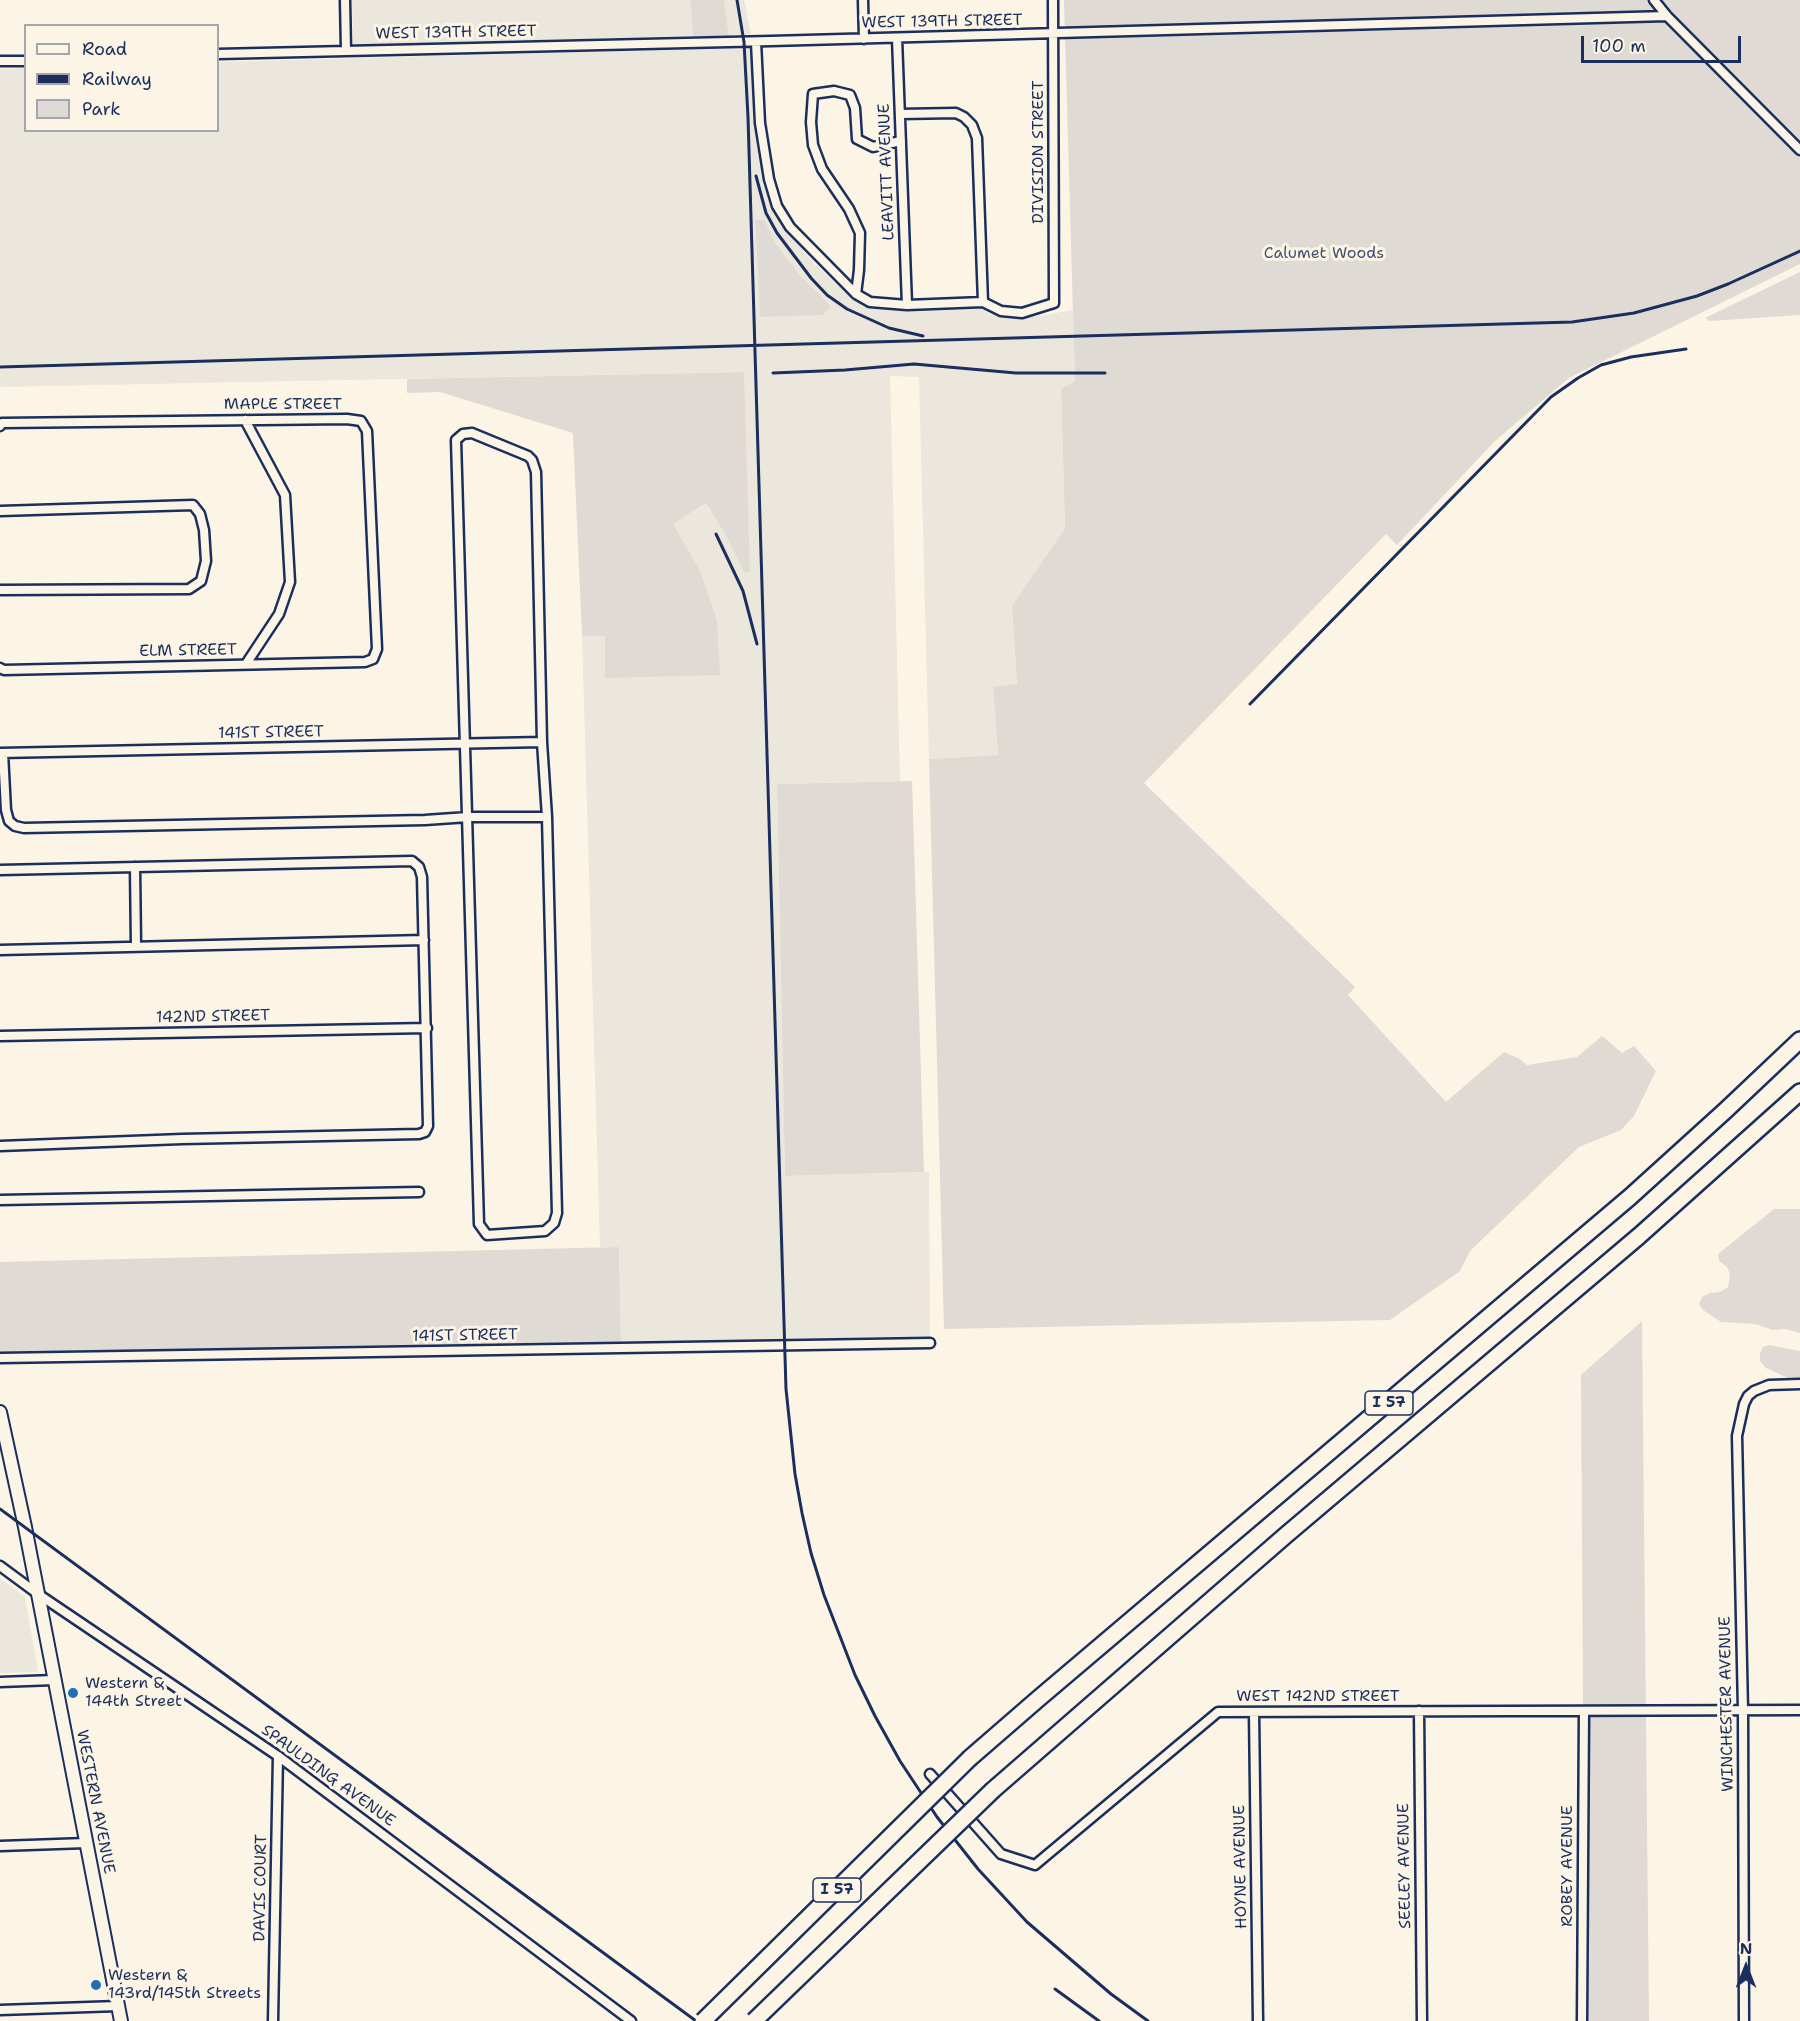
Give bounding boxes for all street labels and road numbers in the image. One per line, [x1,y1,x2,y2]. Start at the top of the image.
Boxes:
street label: WEST 139TH STREET [861,11,1023,33]
street label: WEST 139TH STREET [375,22,537,44]
street label: DIVISION STREET [1029,80,1049,224]
street label: LEAVITT AVENUE [875,103,899,241]
street label: MAPLE STREET [224,395,342,415]
street label: ELM STREET [139,641,237,661]
street label: 141ST STREET [218,722,324,744]
street label: 142ND STREET [156,1006,270,1028]
street label: 141ST STREET [412,1325,518,1347]
road number: I 57 [1365,1391,1413,1415]
street label: WINCHESTER AVENUE [1716,1616,1738,1792]
street label: WEST 142ND STREET [1236,1687,1400,1707]
street label: SPAULDING AVENUE [257,1721,399,1831]
street label: WESTERN AVENUE [72,1728,118,1876]
street label: SEELEY AVENUE [1394,1803,1416,1929]
street label: HOYNE AVENUE [1230,1805,1252,1929]
street label: ROBEY AVENUE [1558,1805,1578,1927]
street label: DAVIS COURT [250,1834,272,1942]
road number: I 57 [813,1878,861,1902]

